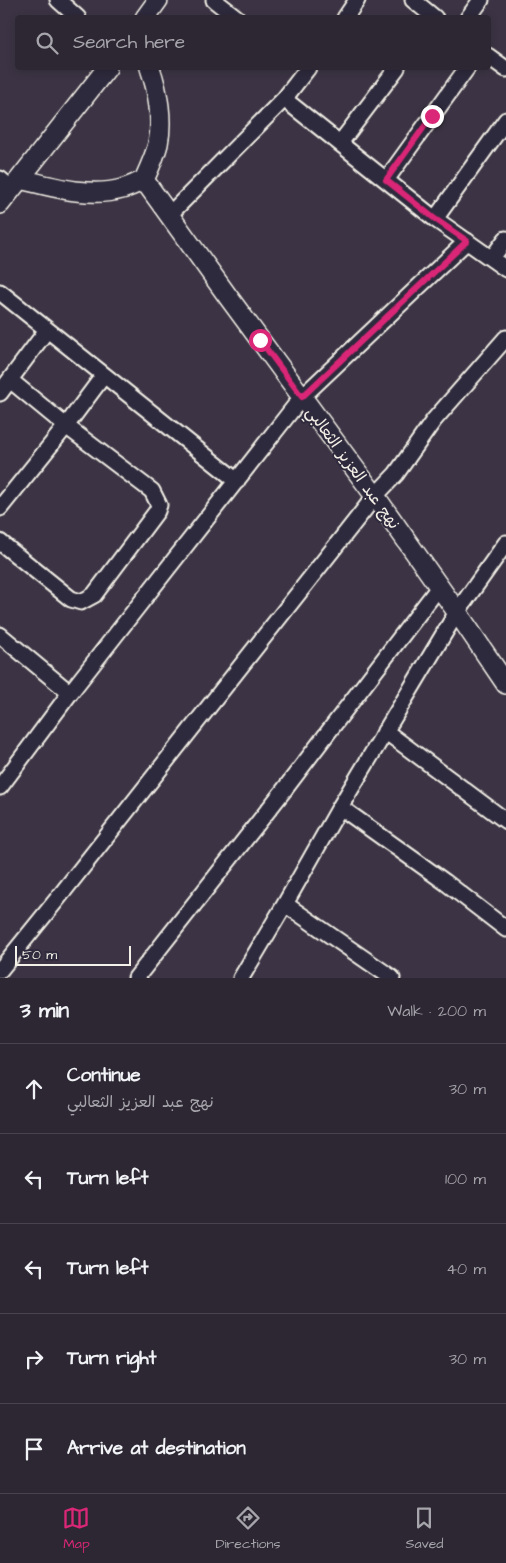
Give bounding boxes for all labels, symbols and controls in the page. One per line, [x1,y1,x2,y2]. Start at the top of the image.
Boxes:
search box [15,15,491,70]
icon: search [33,29,61,57]
text: Search here [73,29,185,56]
route end [421,105,444,128]
route start [249,329,272,352]
street label: نهج عبد العزيز الثعالبي [299,402,405,536]
scale bar [15,943,131,966]
text: 50 m [22,945,57,965]
text: 3 min [20,996,69,1025]
text: Walk · 200 m [387,1000,486,1022]
text: Continue [67,1062,141,1089]
icon: ahead [20,1075,48,1103]
text: 30 m [449,1078,486,1100]
text: نهج عبد العزيز الثعالبي [67,1091,214,1113]
icon: left [20,1165,48,1193]
text: Turn left [67,1165,148,1192]
text: 100 m [445,1168,486,1190]
icon: left [20,1255,48,1283]
text: Turn left [67,1255,148,1282]
text: 40 m [446,1258,486,1280]
icon: right [20,1345,48,1373]
text: Turn right [67,1345,156,1372]
text: 30 m [449,1348,486,1370]
icon: arrive [20,1435,48,1463]
text: Arrive at destination [67,1435,246,1462]
tab: Map [62,1504,90,1554]
tab: Directions [215,1504,280,1554]
tab: Saved [405,1504,444,1554]

